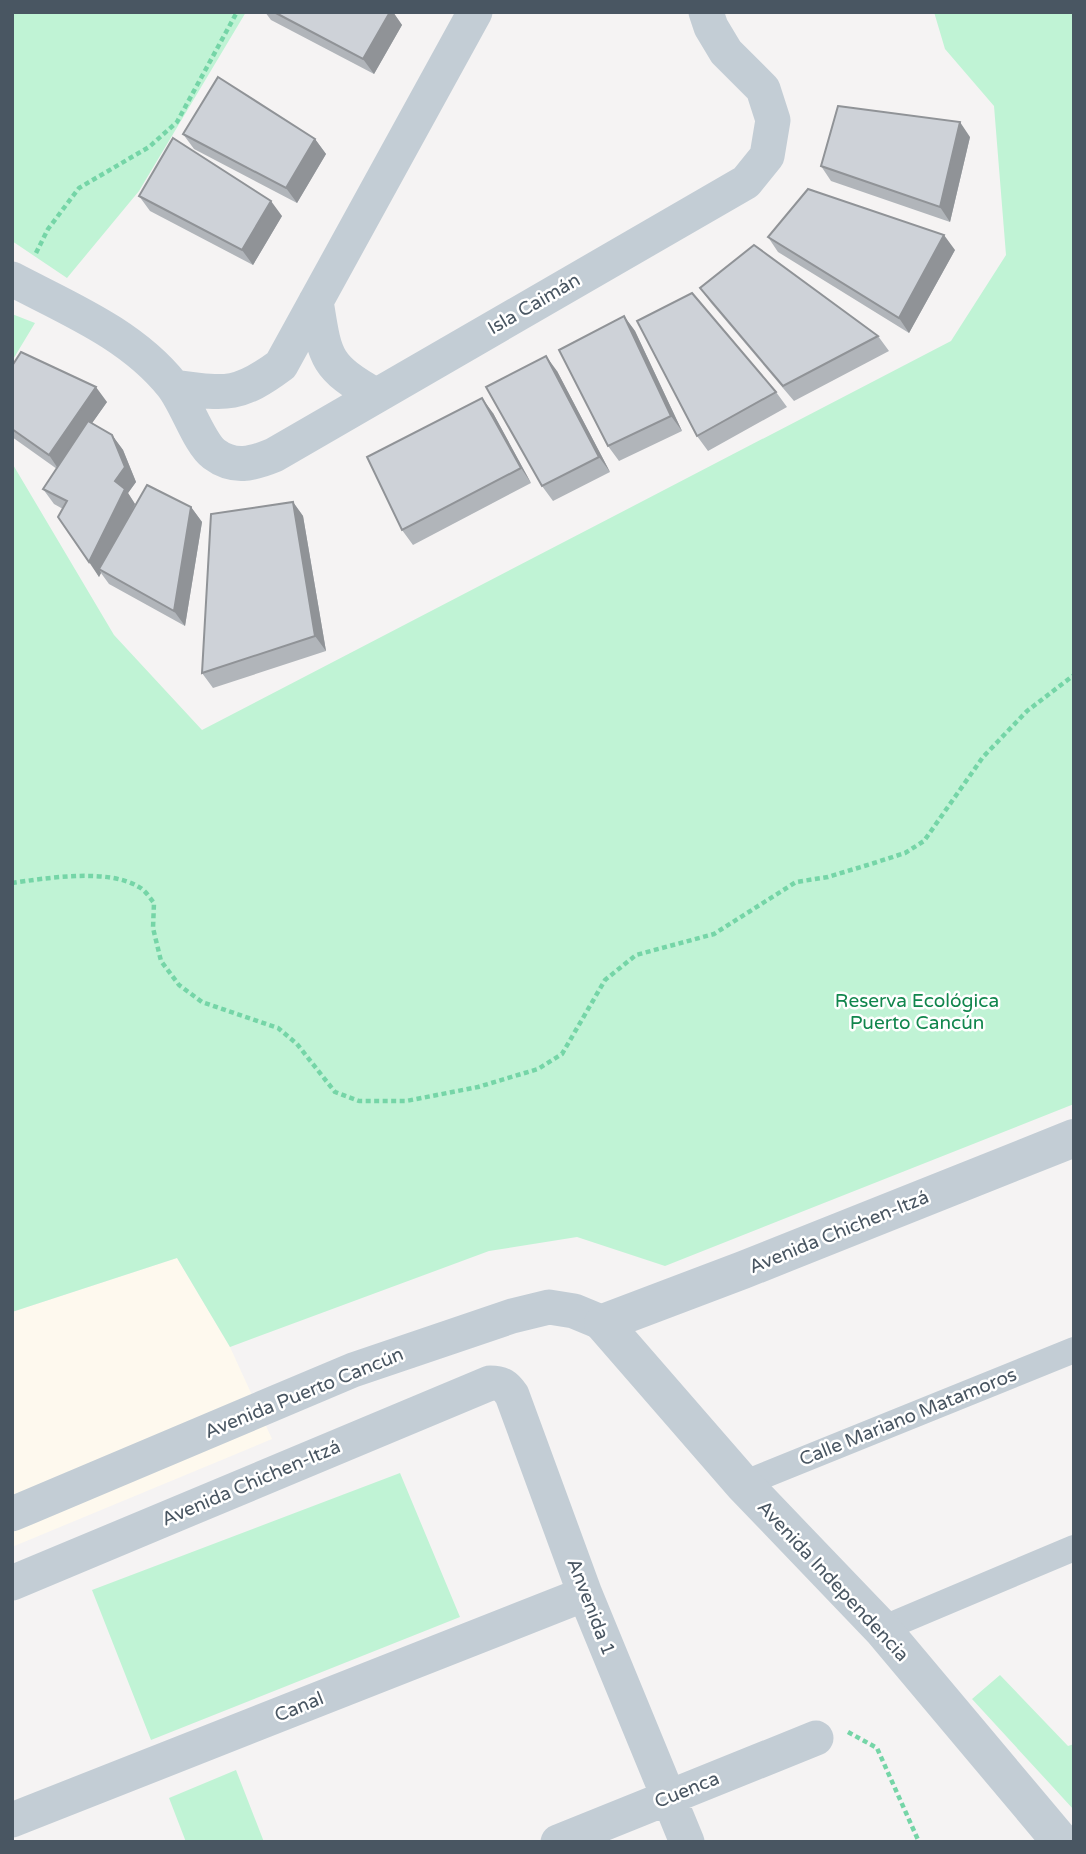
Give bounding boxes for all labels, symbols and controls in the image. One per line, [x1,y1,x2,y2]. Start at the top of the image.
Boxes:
street label: Isla Caimán [484,269,584,339]
park label: Reserva Ecológica Puerto Cancún [835,990,999,1034]
street label: Avenida Chichen-Itzá [746,1186,932,1278]
street label: Avenida Puerto Cancún [201,1343,407,1443]
street label: Calle Mariano Matamoros [796,1363,1020,1471]
street label: Avenida Chichen-Itzá [158,1435,344,1531]
street label: Avenida Independencia [753,1496,913,1666]
street label: Anvenida 1 [562,1555,620,1659]
street label: Canal [271,1687,327,1727]
street label: Cuenca [651,1767,723,1813]

